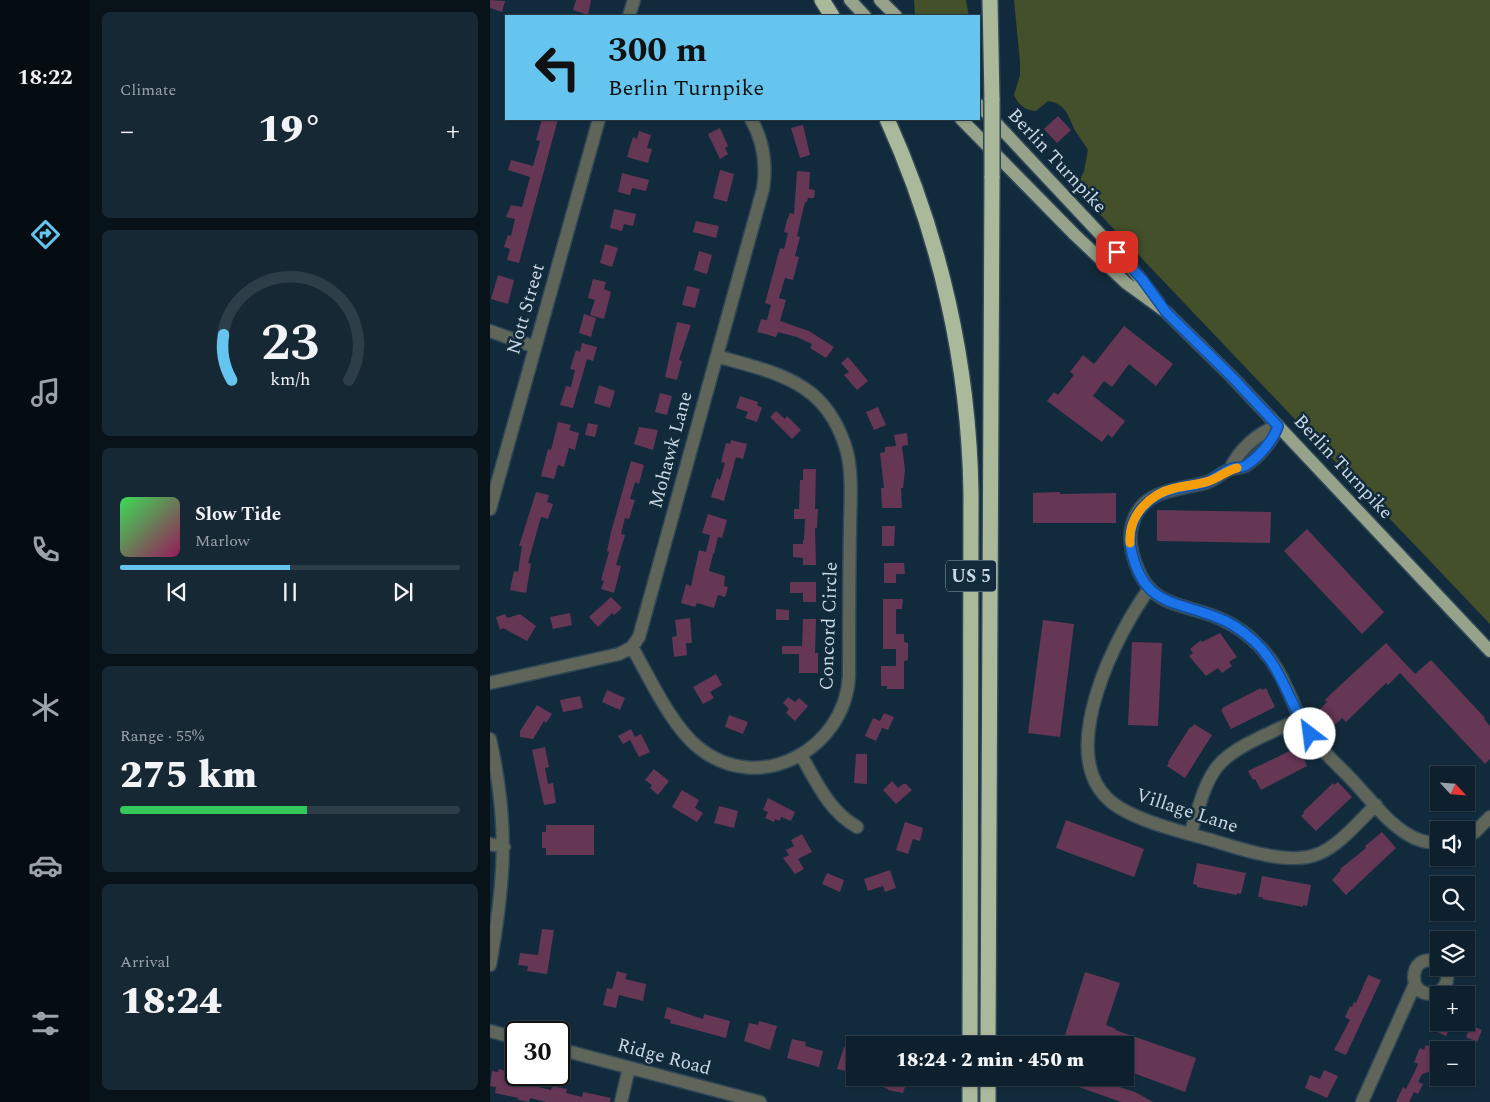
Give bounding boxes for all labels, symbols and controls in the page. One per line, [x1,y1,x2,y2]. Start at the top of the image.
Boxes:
text: 300 m [608,24,707,77]
icon: left [525,35,590,100]
text: 18:22 [17,61,73,94]
text: Berlin Turnpike [608,72,764,105]
text: Climate [120,78,176,102]
text: 19° [258,101,322,159]
street label: Berlin Turnpike [1000,102,1114,220]
text: − [120,110,134,153]
text: + [446,110,460,153]
icon: directions [28,217,63,252]
pin [1096,231,1138,273]
icon: arrive [1103,238,1131,266]
street label: Nott Street [499,260,553,358]
text: 23 [261,304,319,383]
text: km/h [270,366,310,393]
icon: music [28,375,63,410]
street label: Mohawk Lane [641,388,701,512]
street label: Berlin Turnpike [1286,408,1400,526]
text: Slow Tide [195,500,281,529]
text: Marlow [195,529,250,553]
icon: phone [28,532,63,567]
road number: US 5 [946,560,996,592]
street label: Concord Circle [812,561,846,691]
icon: previous [163,578,191,606]
icon: pause [276,578,304,606]
icon: next [389,578,417,606]
icon: climate [28,690,63,725]
position arrow [1283,707,1335,759]
text: Range · 55% [120,724,204,748]
text: 275 km [120,747,257,805]
north arrow [1430,766,1475,811]
map controls [1430,766,1475,1086]
street label: Village Lane [1132,781,1242,841]
button: sound [1430,821,1475,866]
icon: car [28,848,63,883]
button: search [1430,876,1475,921]
button: layers [1430,931,1475,976]
text: Arrival [120,950,170,974]
text: 18:24 [120,973,222,1031]
button: + [1430,986,1475,1031]
icon: filters [28,1006,63,1041]
speed limit sign: 30 [505,1021,570,1086]
street label: Ridge Road [614,1031,714,1083]
button: − [1430,1041,1475,1086]
text: 18:24 · 2 min · 450 m [896,1046,1084,1075]

